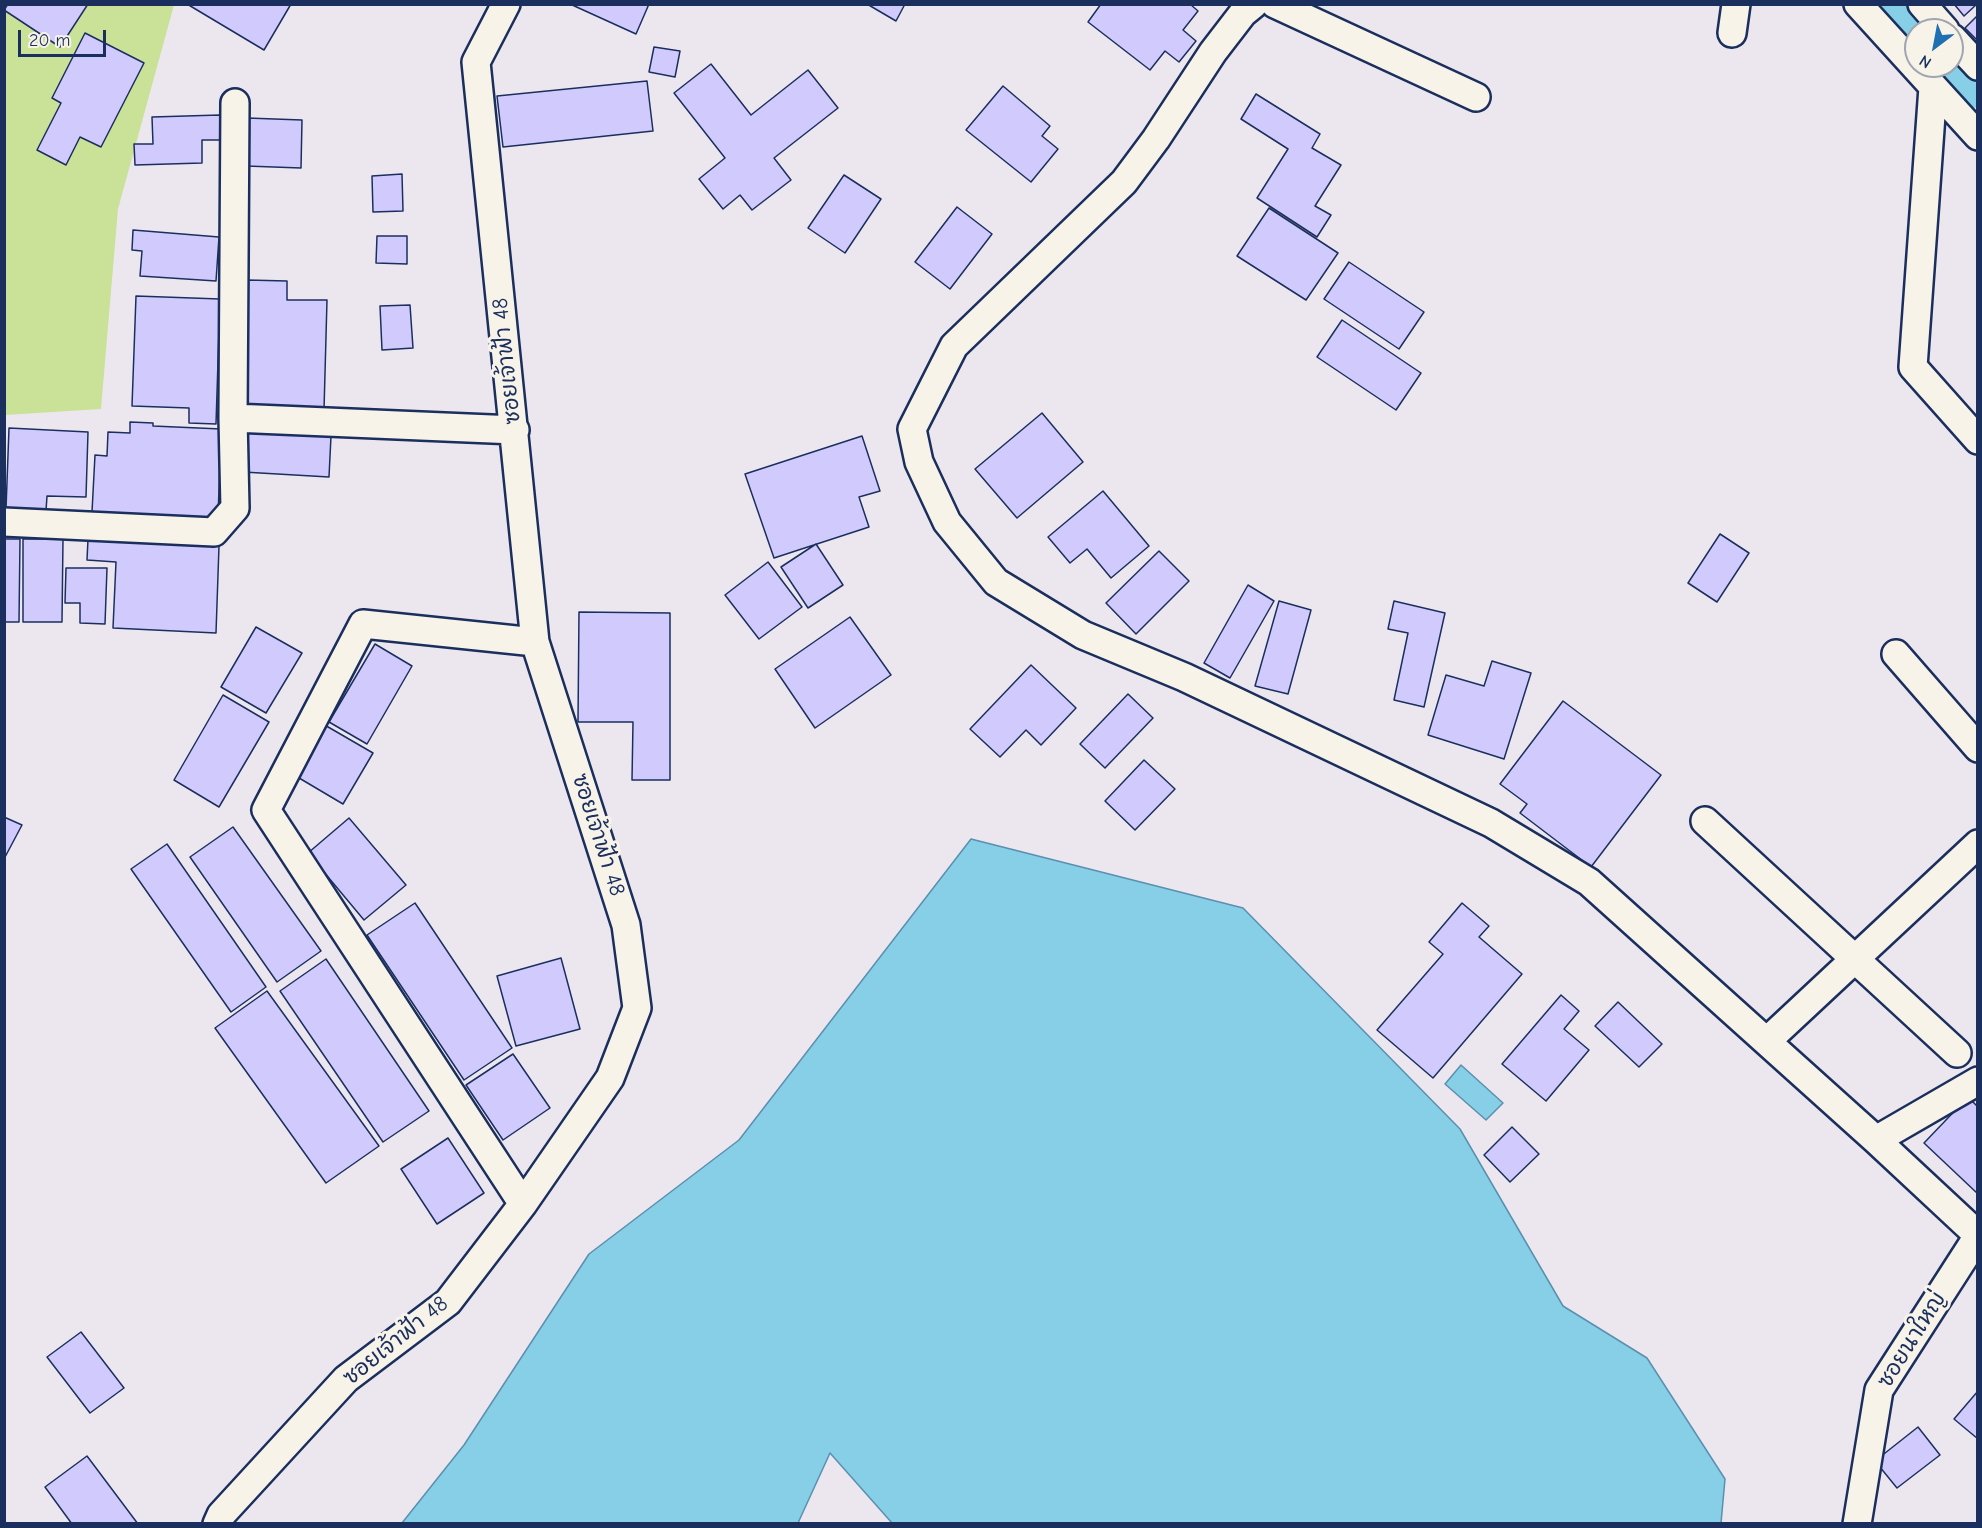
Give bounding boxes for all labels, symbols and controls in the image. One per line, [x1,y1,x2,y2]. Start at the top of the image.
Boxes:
scale bar [21,18,110,56]
north arrow [1904,18,1964,78]
text: 20 m [29,30,70,51]
text: N [1916,51,1935,72]
street label: ซอยเจ้าฟ้า 48 [487,296,527,426]
street label: ซอยเจ้าฟ้า 48 [566,770,630,900]
street label: ซอยนาใหญ่ [1872,1287,1952,1393]
street label: ซอยเจ้าฟ้า 48 [338,1291,454,1391]

